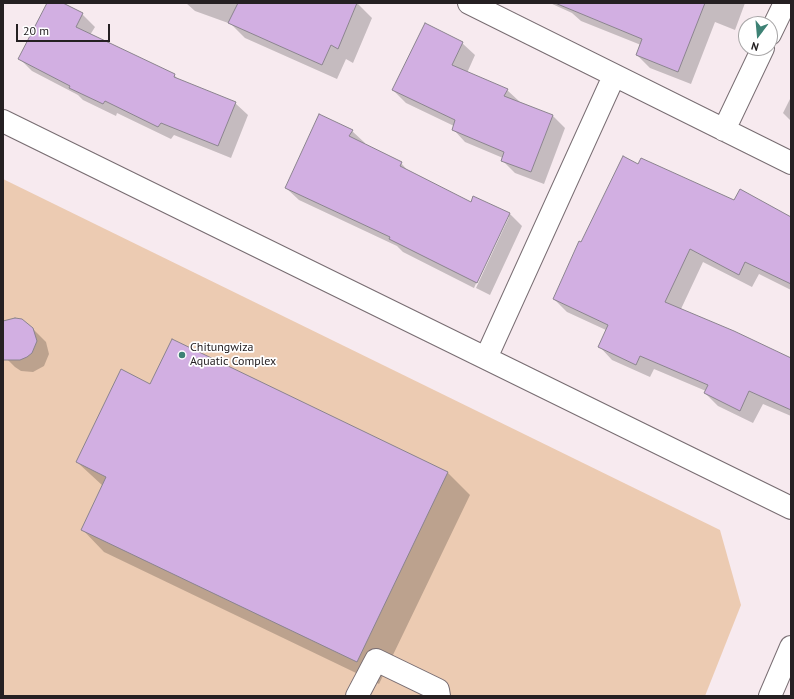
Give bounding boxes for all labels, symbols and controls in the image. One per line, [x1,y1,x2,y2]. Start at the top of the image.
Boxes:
scale bar [18,16,112,42]
north arrow [738,16,778,56]
text: 20 m [23,23,49,38]
text: N [750,39,760,54]
place label: Chitungwiza Aquatic Complex [190,341,276,369]
marker: Chitungwiza Aquatic Complex [177,350,187,360]

